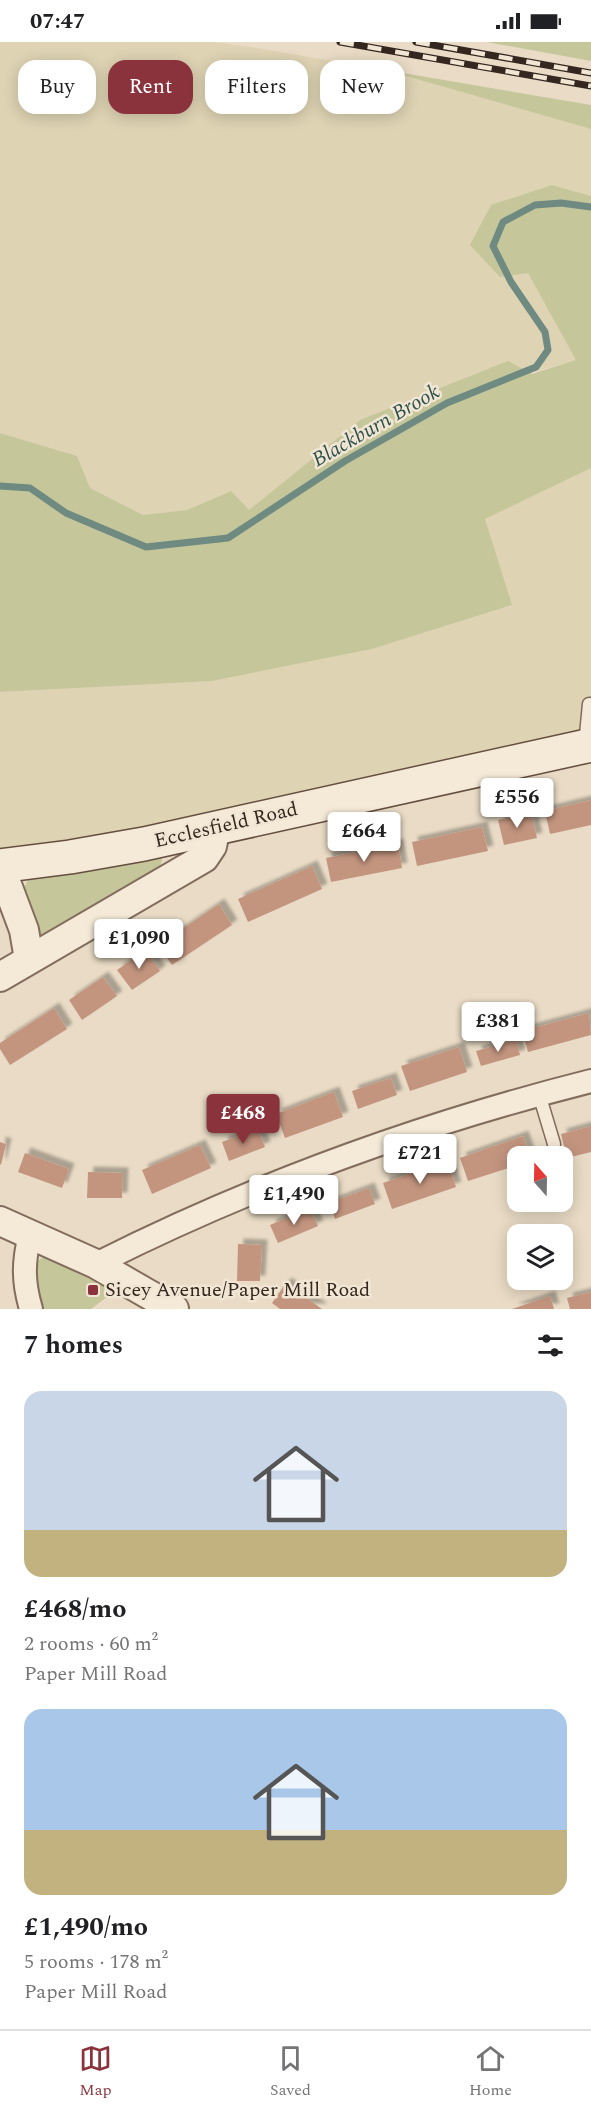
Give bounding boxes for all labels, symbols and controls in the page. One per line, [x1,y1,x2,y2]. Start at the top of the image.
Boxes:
text: 07:47 [30,5,85,38]
chip: Buy [18,60,96,114]
chip: Rent [108,60,193,114]
chip: Filters [205,60,308,114]
chip: New [320,60,405,114]
water label: Blackburn Brook [306,376,446,476]
pin: £556 [481,778,553,829]
text: £556 [495,782,539,812]
street label: Ecclesfield Road [151,794,301,856]
pin: £664 [328,812,400,863]
text: £664 [342,816,386,846]
pin: £1,090 [90,919,188,970]
text: £1,090 [108,923,170,953]
pin: £381 [462,1002,534,1053]
text: £381 [476,1006,520,1036]
pin: £468 [207,1094,279,1145]
text: £468 [221,1098,265,1128]
pin: £721 [384,1134,456,1185]
text: £721 [398,1138,442,1168]
north arrow [507,1146,573,1212]
map controls [507,1146,573,1290]
pin: £1,490 [245,1175,343,1226]
text: £1,490 [263,1179,325,1209]
button: layers [507,1224,573,1290]
place label: Sicey Avenue/Paper Mill Road [105,1275,370,1305]
marker: Sicey Avenue/Paper Mill Road [86,1283,100,1297]
text: 7 homes [24,1325,123,1365]
icon: filters [534,1329,567,1362]
icon: home [242,1430,350,1538]
text: £468/mo [24,1589,127,1629]
text: 2 rooms · 60 m² [24,1629,158,1659]
text: Paper Mill Road [24,1659,167,1689]
icon: home [242,1748,350,1856]
text: £1,490/mo [24,1907,148,1947]
text: 5 rooms · 178 m² [24,1947,168,1977]
text: Paper Mill Road [24,1977,167,2007]
tab: Map [79,2042,112,2102]
tab: Saved [270,2042,311,2102]
tab: Home [469,2042,512,2102]

